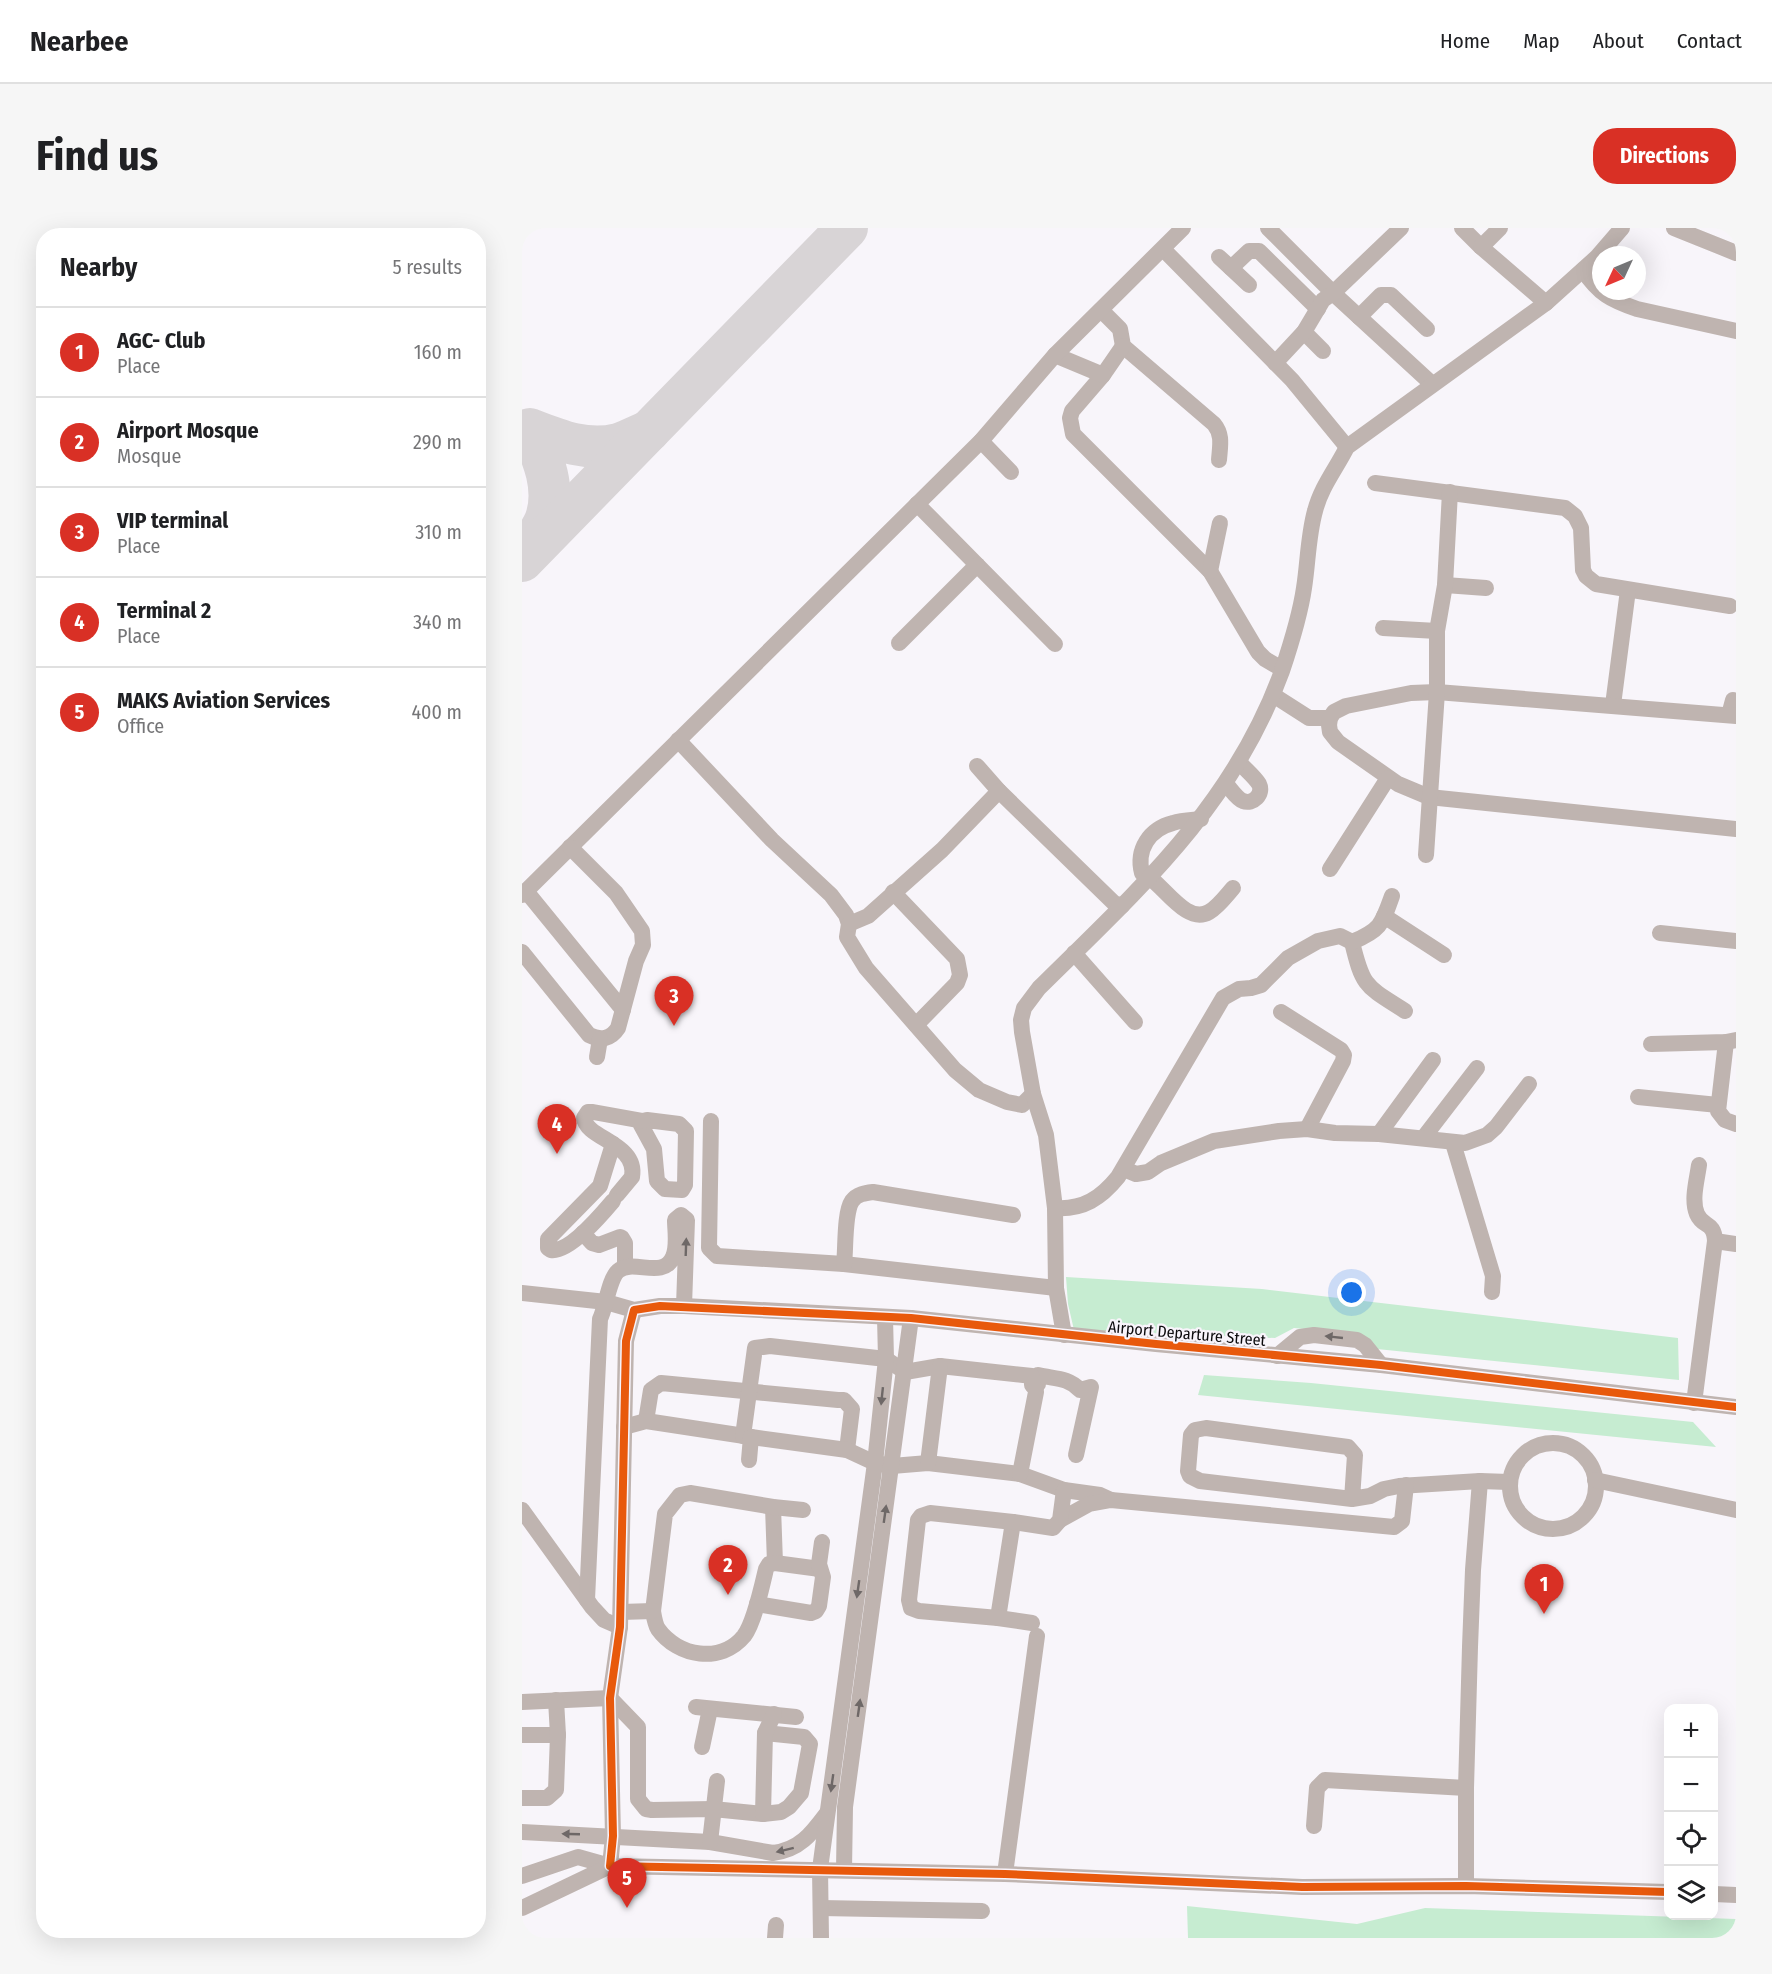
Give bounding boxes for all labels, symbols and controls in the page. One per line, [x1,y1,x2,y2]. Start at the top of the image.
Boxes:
text: Nearbee [30,25,129,58]
text: Home [1440,28,1490,54]
text: Map [1523,28,1560,54]
text: About [1593,28,1644,54]
text: Contact [1677,28,1742,54]
button: Directions [1593,128,1736,184]
text: Find us [36,131,158,181]
north arrow [1592,246,1646,300]
text: Nearby [60,252,137,283]
text: 5 results [392,255,462,279]
text: AGC- Club [117,327,205,354]
text: 1 [75,340,84,364]
text: 160 m [414,340,462,364]
text: Place [117,354,160,378]
text: Airport Mosque [117,417,259,444]
text: 2 [75,430,84,454]
text: 290 m [413,430,462,454]
text: Mosque [117,444,181,468]
text: VIP terminal [117,507,228,534]
text: 3 [75,520,84,544]
text: 310 m [415,520,462,544]
text: Place [117,534,160,558]
text: Terminal 2 [117,597,211,624]
text: 4 [74,610,85,634]
text: 340 m [413,610,462,634]
text: Place [117,624,160,648]
text: MAKS Aviation Services [117,687,330,714]
text: 5 [75,700,84,724]
text: 400 m [411,700,462,724]
text: Office [117,714,164,738]
pin: 3 [654,976,694,1026]
pin: 4 [537,1104,576,1154]
one-way arrow [681,1238,691,1257]
your location [1337,1278,1366,1307]
street label: Airport Departure Street [1107,1317,1267,1350]
one-way arrow [1324,1332,1343,1342]
one-way arrow [878,1386,887,1405]
one-way arrow [880,1505,890,1524]
pin: 2 [708,1546,748,1595]
pin: 1 [1524,1564,1564,1614]
one-way arrow [853,1580,863,1599]
one-way arrow [854,1698,863,1717]
map controls [1664,1704,1718,1920]
button: + [1664,1704,1718,1758]
button: − [1664,1758,1718,1812]
one-way arrow [827,1773,837,1792]
button: locate [1664,1812,1718,1866]
one-way arrow [561,1829,580,1838]
one-way arrow [776,1845,794,1855]
pin: 5 [608,1858,646,1908]
button: layers [1664,1866,1718,1920]

